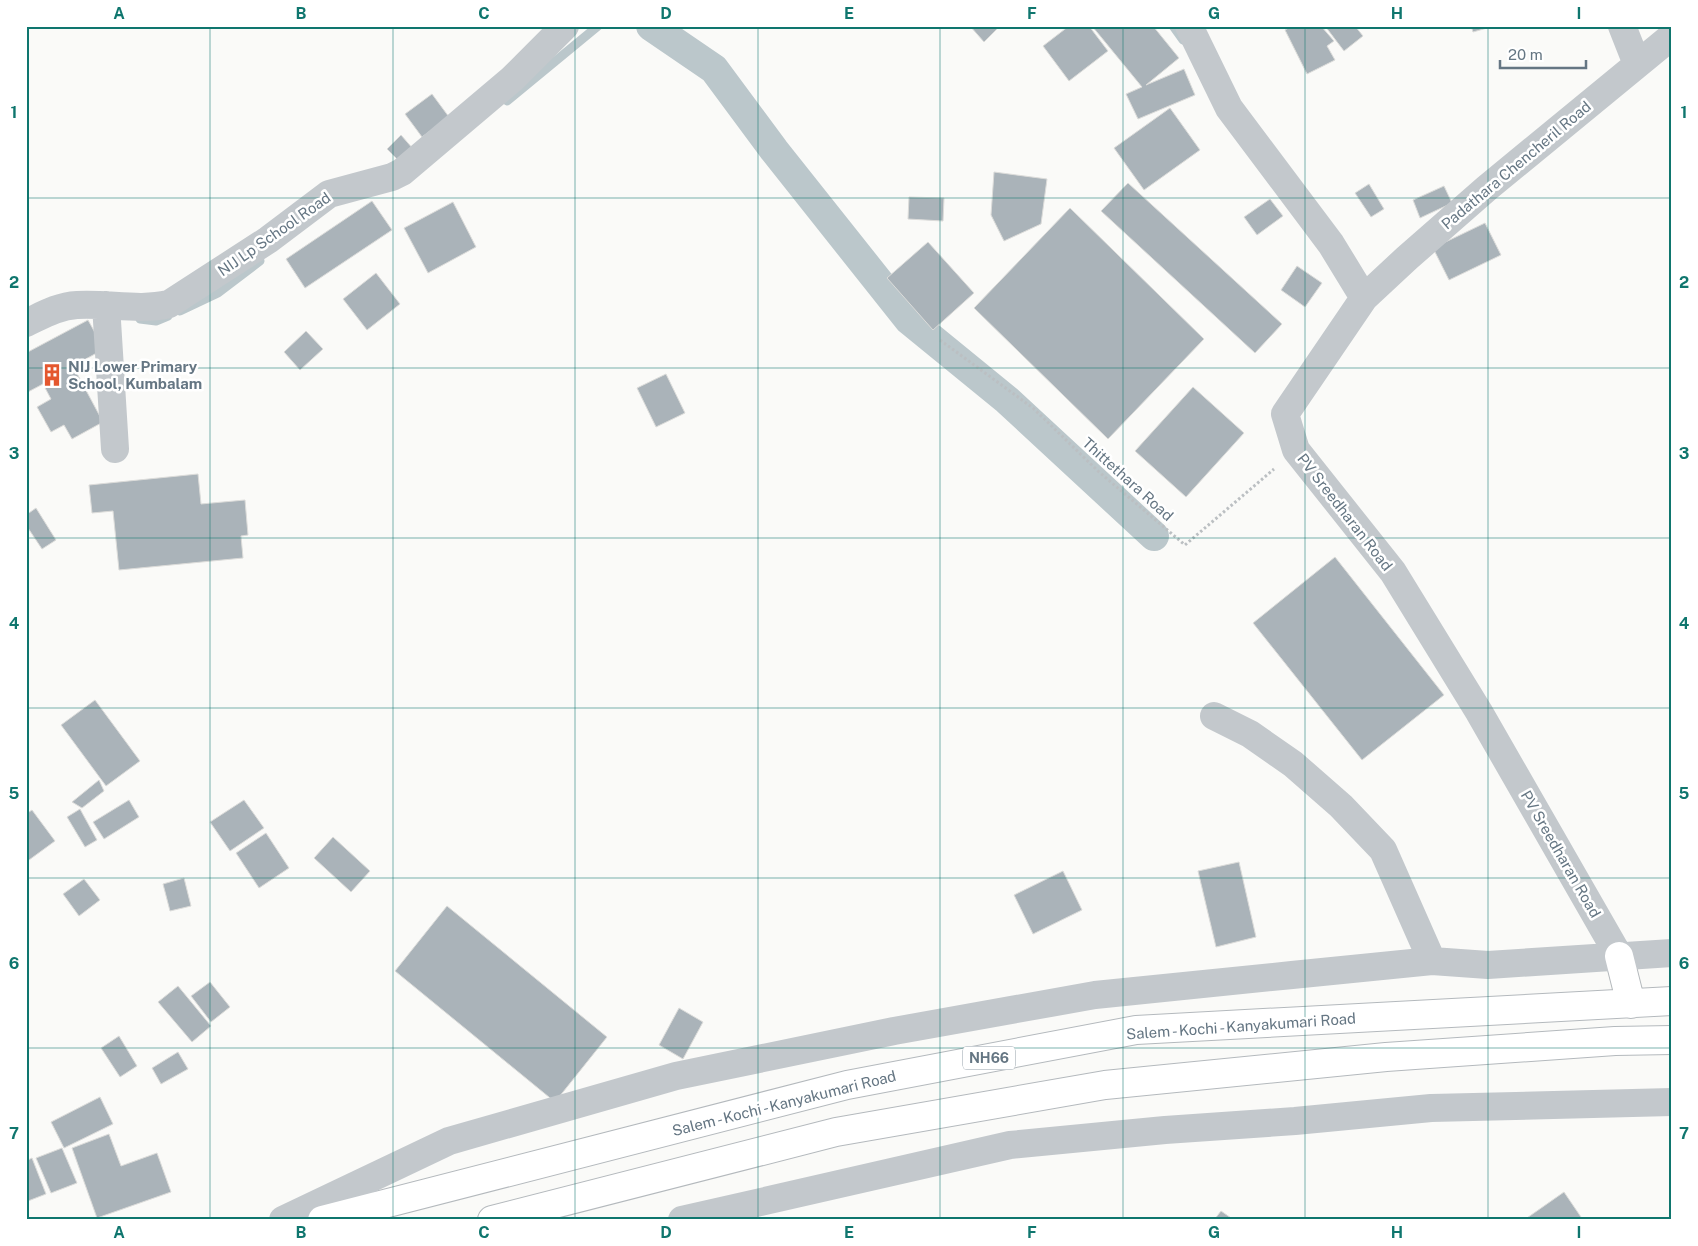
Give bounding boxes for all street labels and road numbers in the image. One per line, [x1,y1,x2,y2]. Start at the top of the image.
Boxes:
street label: Padathara Chencheril Road [1438,98,1594,232]
street label: NIJ Lp School Road [214,189,334,279]
street label: Thittethara Road [1079,434,1177,524]
street label: PV Sreedharan Road [1294,450,1396,574]
street label: PV Sreedharan Road [1518,788,1604,920]
street label: Salem - Kochi - Kanyakumari Road [1126,1009,1356,1043]
road number: NH66 [963,1046,1015,1070]
street label: Salem - Kochi - Kanyakumari Road [670,1067,898,1139]

